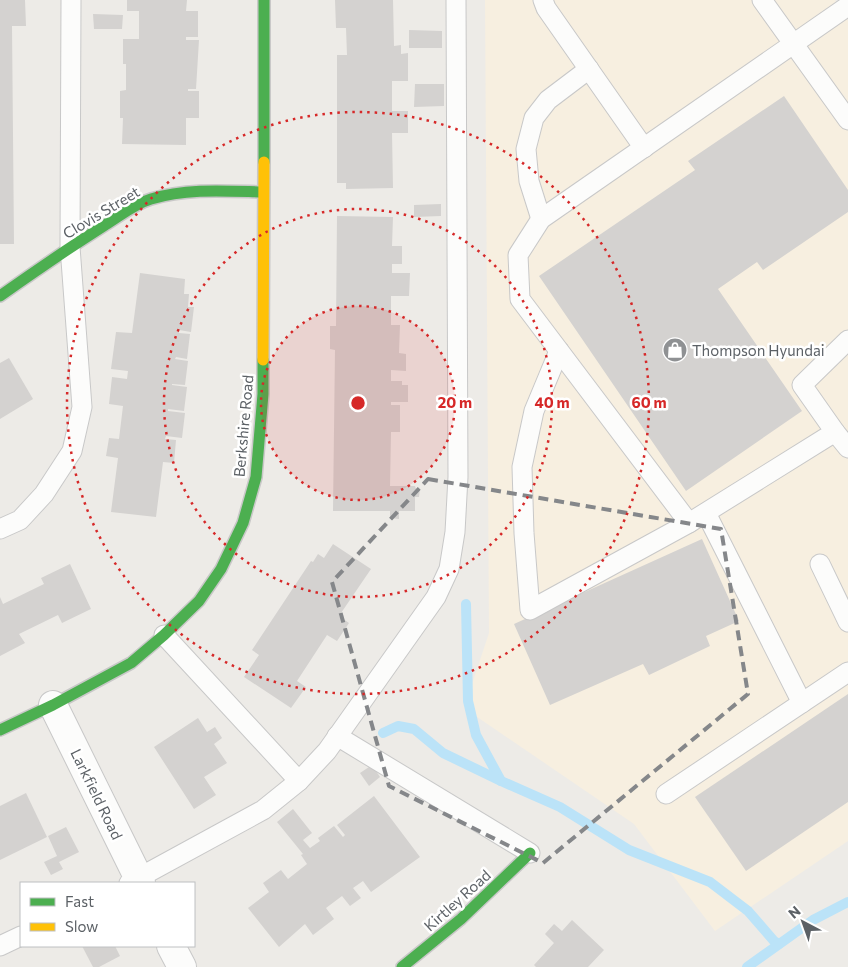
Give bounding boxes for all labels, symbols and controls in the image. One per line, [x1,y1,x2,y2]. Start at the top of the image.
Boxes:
street label: Clovis Street [59,182,143,242]
shop icon: Thompson Hyundai [662,337,688,363]
place label: Thompson Hyundai [692,341,825,359]
street label: Berkshire Road [230,374,256,478]
text: 20 m [438,393,472,411]
text: 40 m [534,393,570,411]
text: 60 m [631,393,667,411]
centre of rings [349,394,367,412]
street label: Larkfield Road [67,746,127,842]
street label: Kirtley Road [420,865,494,935]
legend [20,882,195,947]
text: Fast [65,892,94,910]
north arrow [778,897,828,947]
text: N [785,902,804,922]
text: Slow [65,917,98,935]

